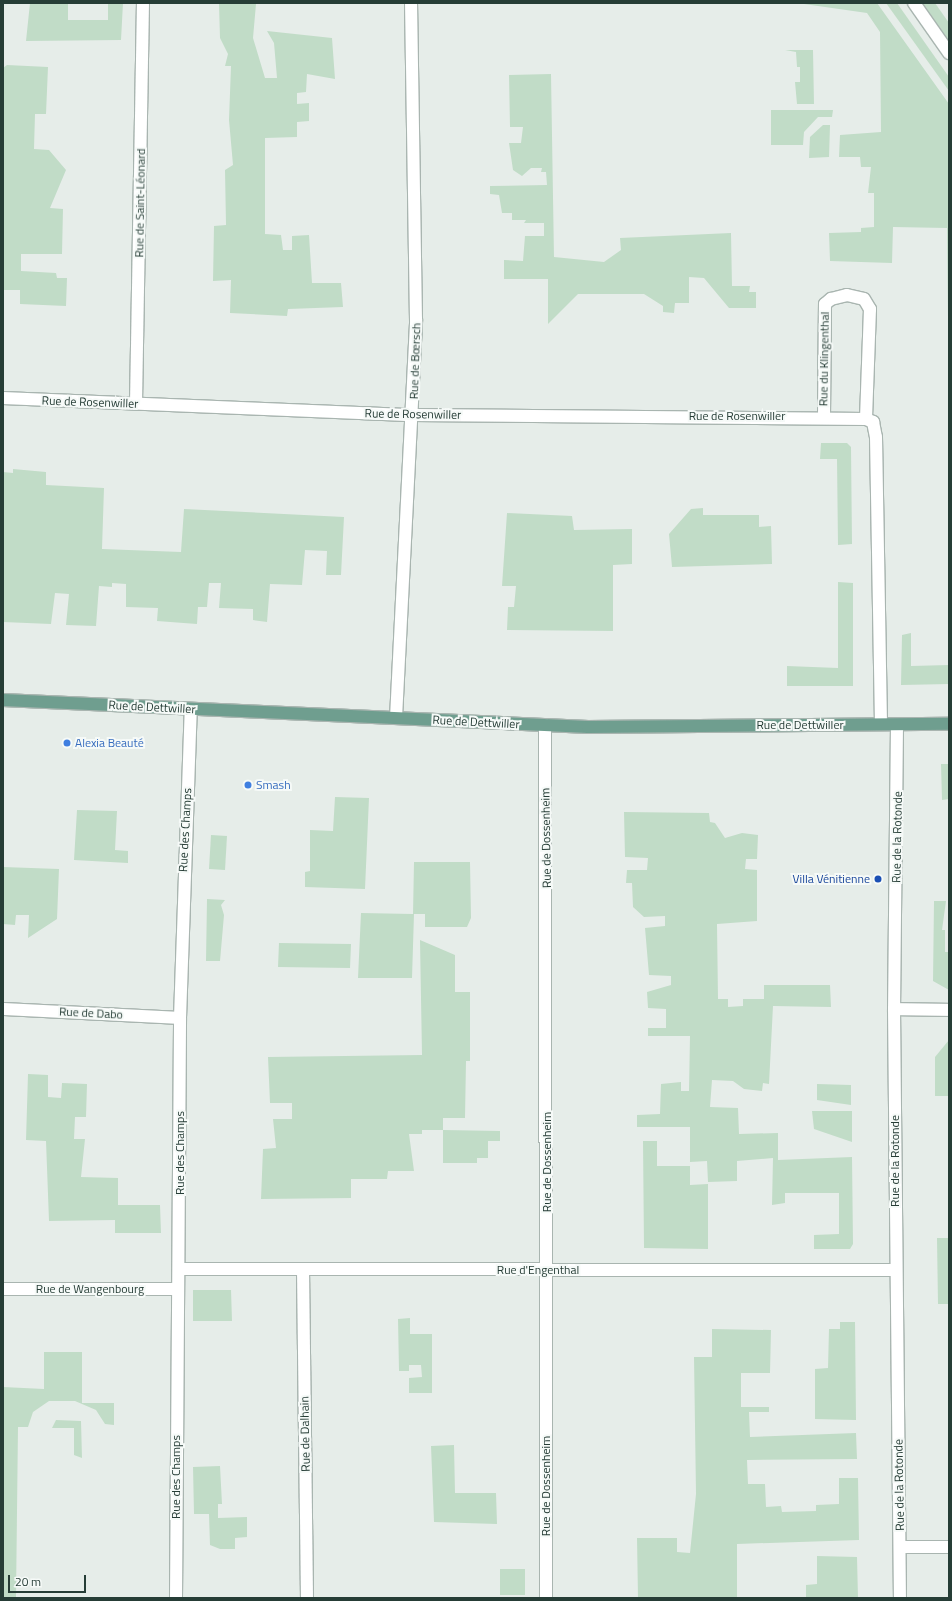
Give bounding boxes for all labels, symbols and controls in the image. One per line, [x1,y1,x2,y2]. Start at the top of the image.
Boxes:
street label: Rue de Saint-Léonard [132,148,148,258]
street label: Rue du Klingenthal [816,312,832,406]
street label: Rue de Bœrsch [406,322,424,400]
street label: Rue de Rosenwiller [41,393,139,411]
street label: Rue de Rosenwiller [365,406,461,422]
street label: Rue de Rosenwiller [689,409,785,423]
street label: Rue de Dettwiller [108,698,196,716]
street label: Rue de Dettwiller [432,713,520,731]
street label: Rue de Dettwiller [756,718,844,732]
place label: Alexia Beauté [75,736,144,750]
marker: Alexia Beauté [62,738,72,748]
place label: Smash [256,778,291,792]
marker: Smash [243,780,253,790]
street label: Rue des Champs [176,788,194,872]
street label: Rue de Dossenheim [538,788,554,888]
street label: Rue de la Rotonde [889,791,905,883]
place label: Villa Vénitienne [793,872,870,886]
marker: Villa Vénitienne [873,874,883,884]
street label: Rue de Dabo [59,1004,123,1022]
street label: Rue des Champs [173,1111,187,1195]
street label: Rue de Dossenheim [540,1112,554,1212]
street label: Rue de la Rotonde [888,1115,902,1207]
street label: Rue d'Engenthal [497,1263,579,1277]
street label: Rue de Wangenbourg [36,1282,144,1296]
street label: Rue de Dalhain [297,1396,313,1472]
street label: Rue des Champs [169,1435,183,1519]
street label: Rue de Dossenheim [539,1436,553,1536]
street label: Rue de la Rotonde [891,1439,907,1531]
scale bar [10,1567,88,1593]
text: 20 m [15,1572,41,1591]

